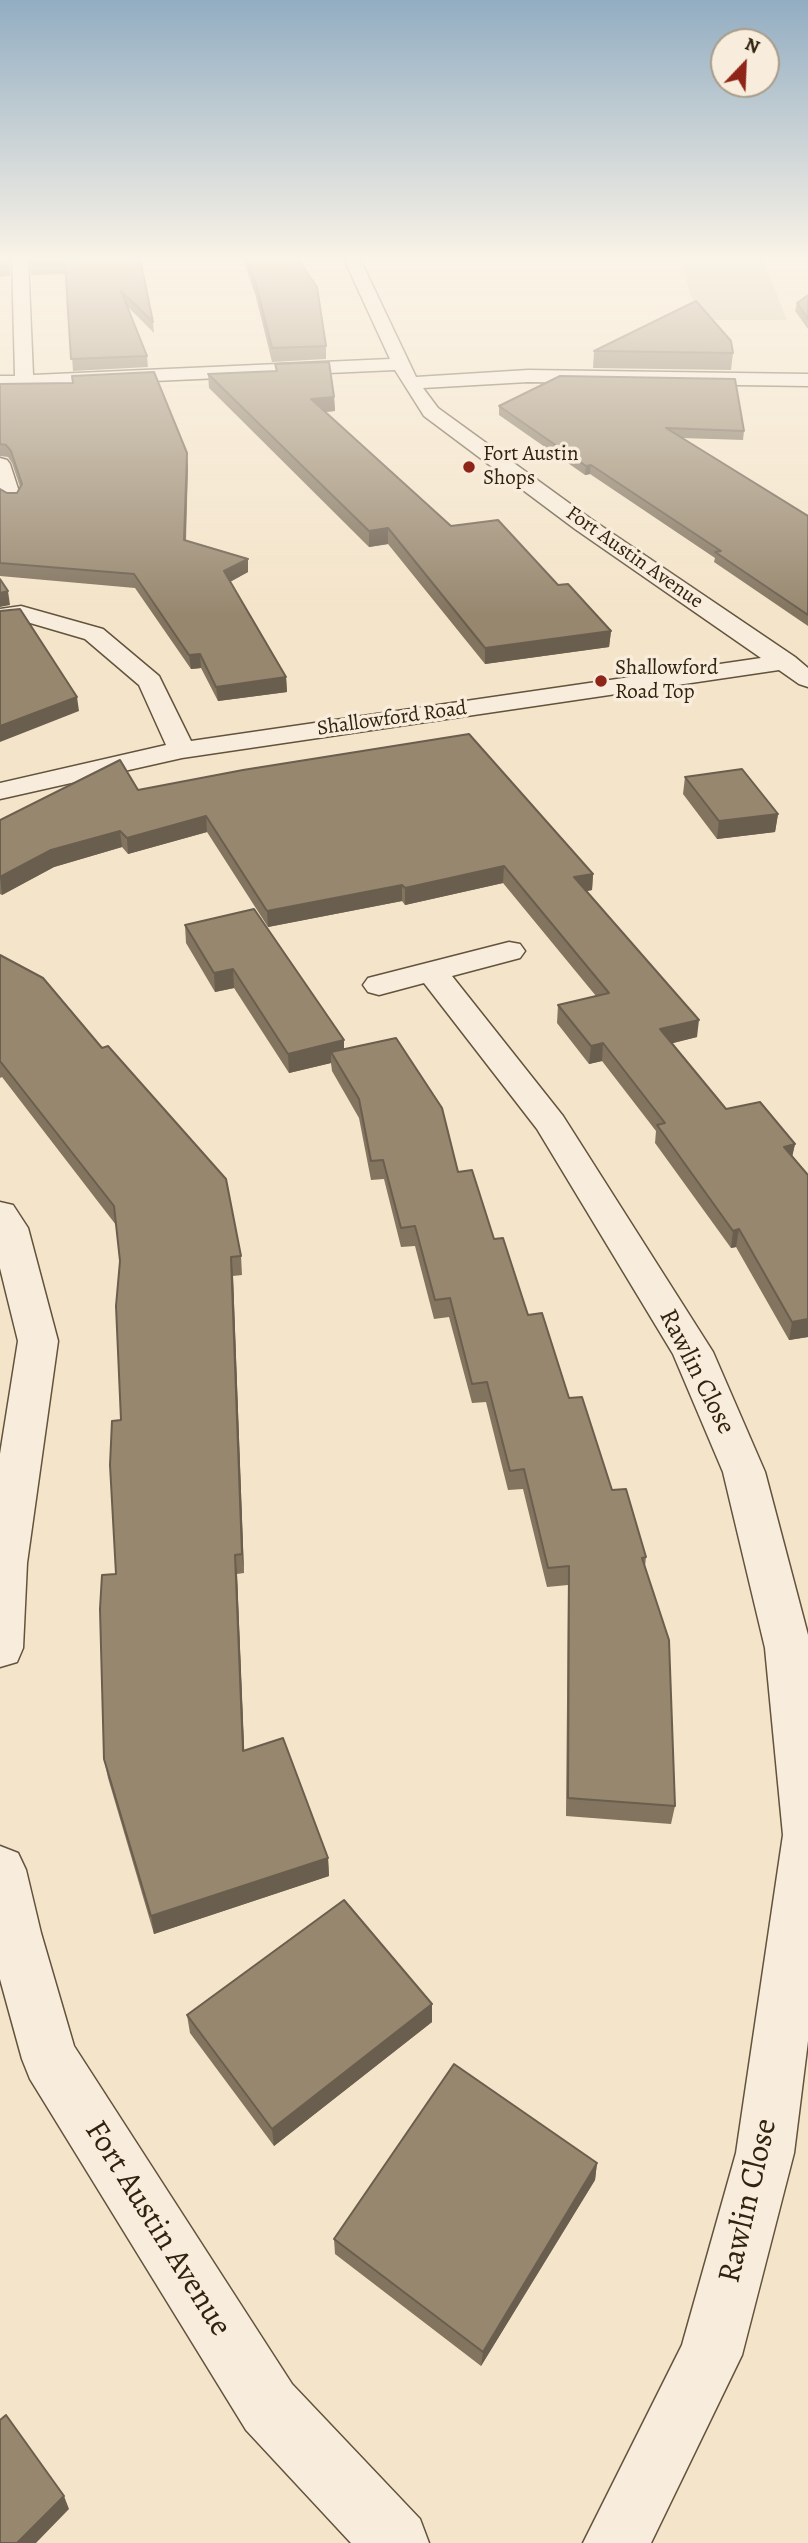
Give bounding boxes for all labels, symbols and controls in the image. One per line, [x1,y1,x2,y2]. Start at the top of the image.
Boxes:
north arrow [710,28,780,98]
text: N [741,31,764,60]
place label: Fort Austin Shops [483,442,578,492]
marker: Fort Austin Shops [461,459,477,475]
street label: Fort Austin Avenue [560,501,708,615]
place label: Shallowford Road Top [615,656,718,706]
marker: Shallowford Road Top [593,673,609,689]
street label: Shallowford Road [315,696,469,742]
street label: Rawlin Close [651,1304,741,1440]
street label: Fort Austin Avenue [75,2114,239,2344]
street label: Rawlin Close [711,2115,787,2287]

